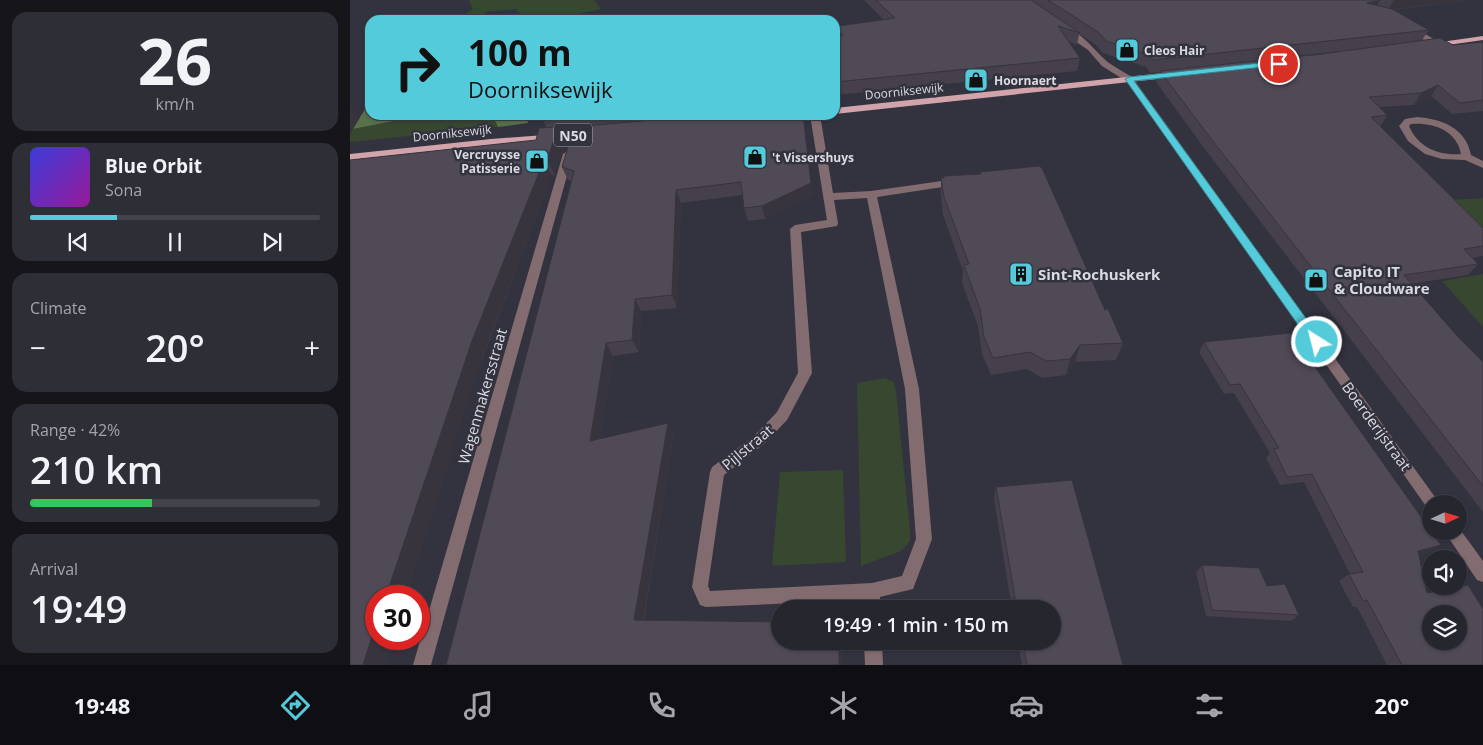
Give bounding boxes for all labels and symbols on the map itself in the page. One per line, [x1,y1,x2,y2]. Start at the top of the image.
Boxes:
shop icon: Cleos Hair [1114,37,1140,63]
place label: Cleos Hair [1144,42,1205,59]
pin [1258,43,1300,85]
shop icon: Hoornaert [963,67,989,93]
place label: Hoornaert [994,72,1056,89]
street label: Doorniksewijk [864,78,945,104]
street label: Doorniksewijk [412,120,493,146]
road number: N50 [554,124,592,146]
shop icon: 't Vissershuys [742,144,768,170]
place label: Vercruysse Patisserie [454,146,520,177]
shop icon: Vercruysse Patisserie [524,148,550,174]
place label: 't Vissershuys [772,149,854,166]
building icon: Sint-Rochuskerk [1008,261,1034,287]
place label: Capito IT & Cloudware [1334,261,1430,298]
place label: Sint-Rochuskerk [1038,264,1161,284]
shop icon: Capito IT & Cloudware [1303,267,1329,293]
position arrow [1290,315,1342,367]
street label: Wagenmakersstraat [453,326,511,466]
street label: Boerderijstraat [1338,378,1416,474]
street label: Pijlstraat [717,420,777,474]
north arrow [1422,495,1468,540]
speed limit sign: 30 [365,585,430,650]

